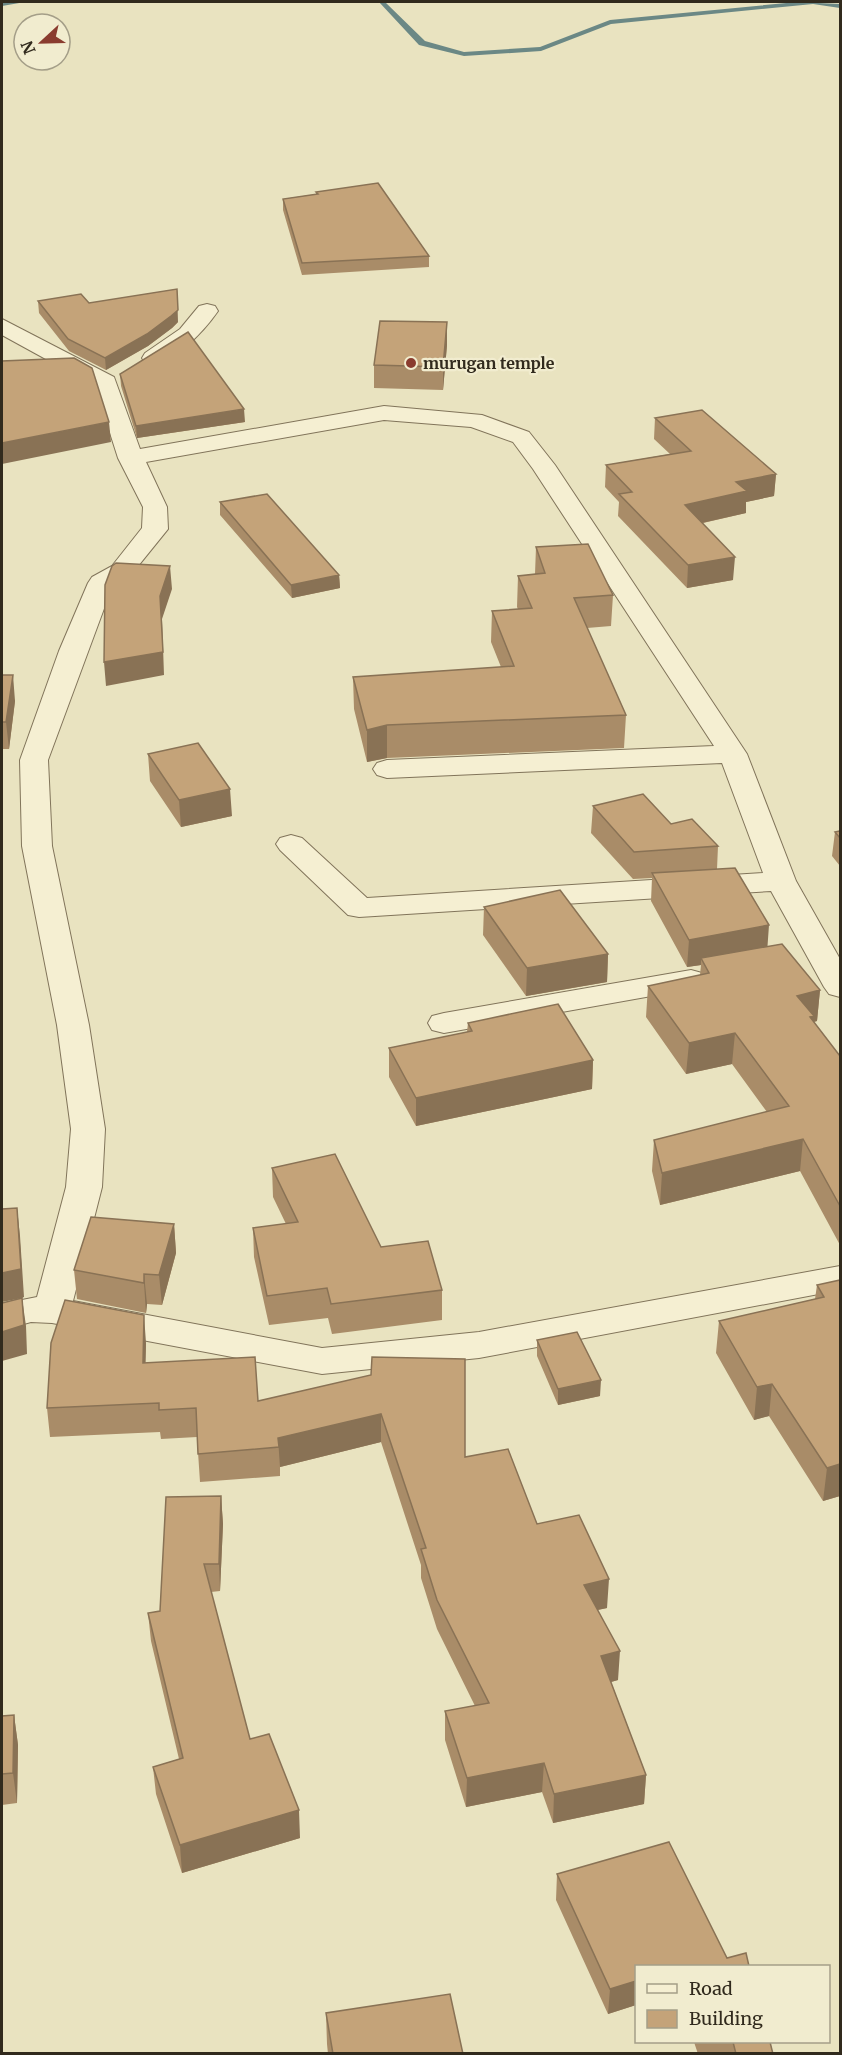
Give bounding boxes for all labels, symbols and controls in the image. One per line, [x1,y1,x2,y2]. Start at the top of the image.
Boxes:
north arrow [12,12,72,72]
text: N [16,38,40,57]
place label: murugan temple [423,353,555,373]
marker: murugan temple [404,356,418,370]
legend [635,1965,830,2043]
text: Road [689,1977,733,2000]
text: Building [689,2007,763,2030]

